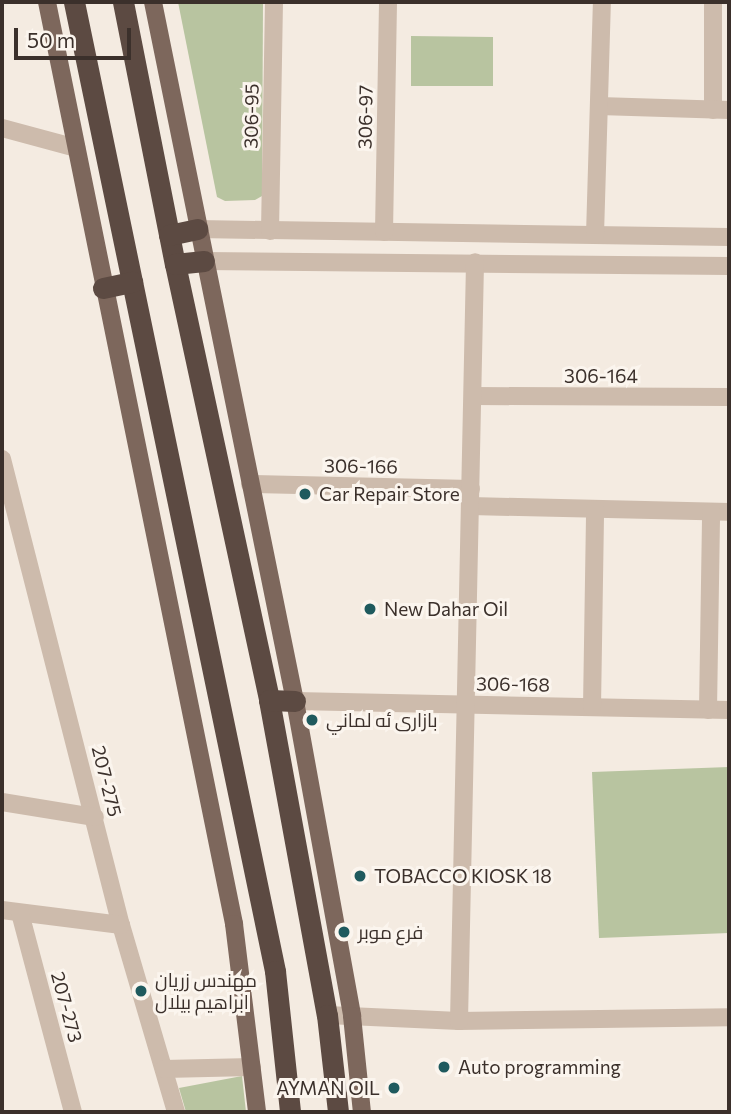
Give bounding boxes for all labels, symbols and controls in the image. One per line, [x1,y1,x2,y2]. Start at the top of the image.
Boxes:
scale bar [18,14,135,58]
text: 50 m [27,27,75,52]
street label: 306-95 [239,83,263,149]
street label: 306-97 [353,85,377,149]
street label: 306-164 [564,365,638,387]
street label: 306-166 [324,454,398,478]
place label: Car Repair Store [319,483,460,505]
marker: Car Repair Store [297,486,313,502]
place label: New Dahar Oil [384,598,508,620]
marker: New Dahar Oil [362,601,378,617]
street label: 306-168 [476,672,550,696]
place label: بازارى ئه لماني [326,709,438,731]
marker: بازارى ئه لماني [304,712,320,728]
street label: 207-275 [87,743,127,819]
place label: TOBACCO KIOSK 18 [374,865,552,887]
marker: TOBACCO KIOSK 18 [352,868,368,884]
place label: فرع موبر [358,921,423,943]
marker: فرع موبر [336,924,352,940]
street label: 207-273 [47,969,87,1045]
place label: مهندس زريان ابراهيم بيلال [155,969,257,1013]
marker: مهندس زريان ابراهيم بيلال [133,983,149,999]
place label: Auto programming [458,1056,621,1078]
marker: Auto programming [436,1059,452,1075]
place label: AYMAN OIL [276,1077,380,1099]
marker: AYMAN OIL [386,1080,402,1096]

